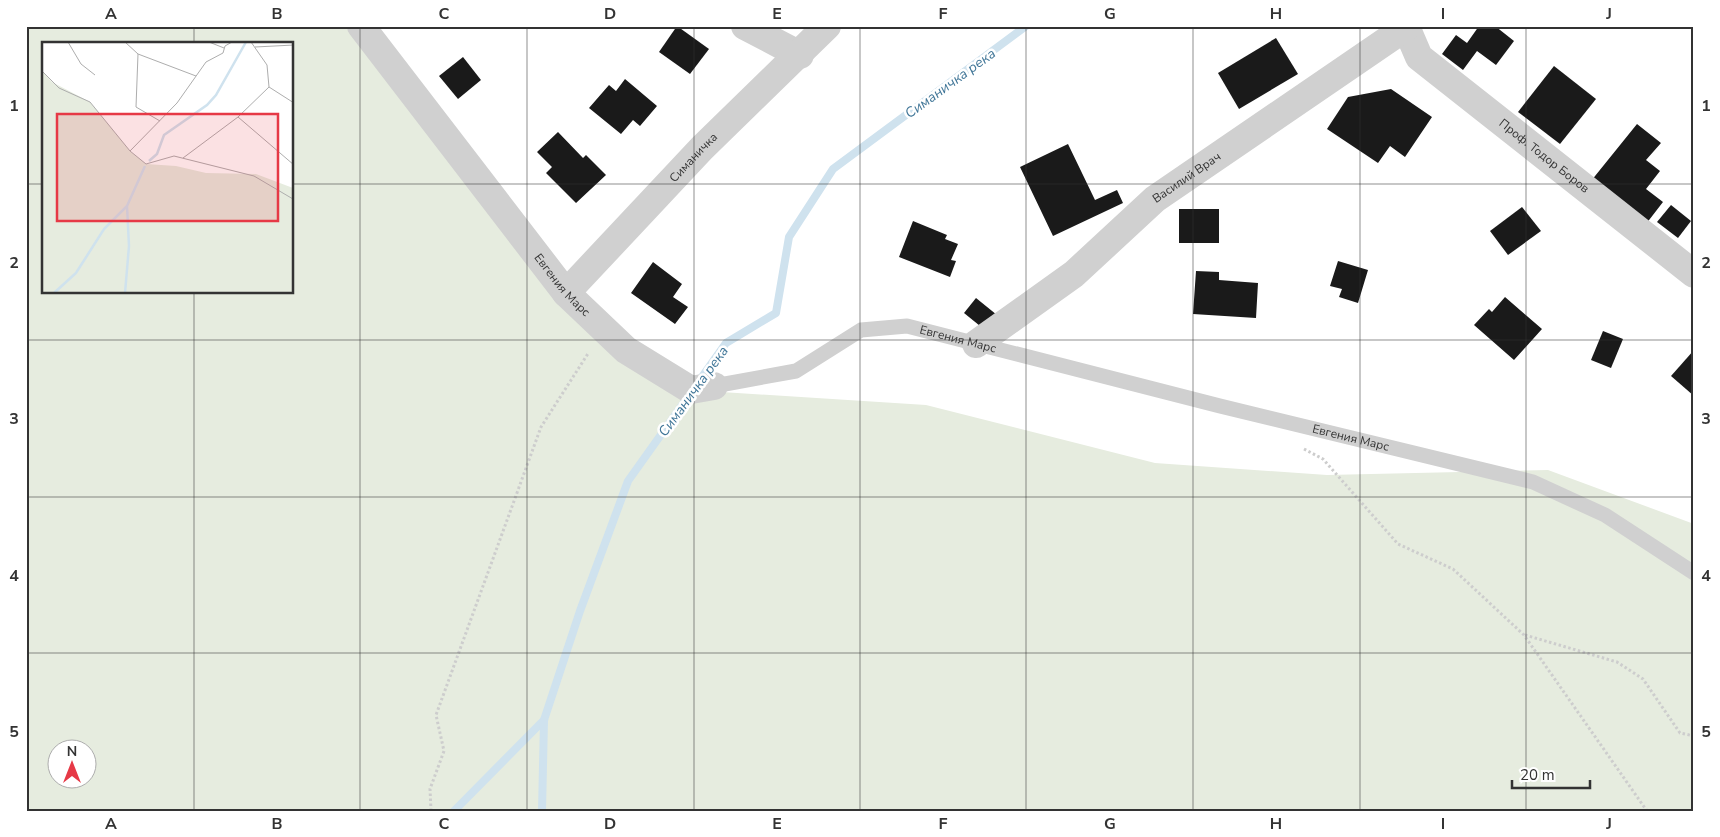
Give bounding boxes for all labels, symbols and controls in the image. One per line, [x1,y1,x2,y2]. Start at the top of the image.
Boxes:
text: A [105,3,117,25]
text: B [271,3,283,25]
text: C [439,3,450,25]
text: D [604,3,616,25]
text: E [772,3,782,25]
text: F [939,3,948,25]
text: G [1104,3,1116,25]
text: H [1270,3,1282,25]
text: I [1441,3,1445,25]
text: J [1605,3,1612,25]
inset map [42,42,294,294]
water label: Симаничка река [901,44,999,123]
text: 1 [9,95,19,117]
text: 1 [1701,95,1711,117]
street label: Проф. Тодор Боров [1496,115,1593,197]
street label: Симаничка [666,129,721,186]
street label: Василий Врач [1149,148,1224,207]
street label: Евгения Марс [531,250,594,320]
text: 2 [9,252,19,274]
text: 2 [1701,252,1711,274]
street label: Евгения Марс [918,322,998,357]
water label: Симаничка река [654,342,733,440]
text: 3 [9,408,19,430]
text: 3 [1701,408,1711,430]
street label: Евгения Марс [1311,421,1391,455]
text: 4 [9,565,19,587]
text: 4 [1701,565,1711,587]
text: 5 [9,721,19,743]
text: 5 [1701,721,1711,743]
north arrow [48,740,98,790]
text: N [67,742,77,761]
scale bar [1512,757,1590,789]
text: 20 m [1520,765,1555,785]
text: A [105,813,117,835]
text: B [271,813,283,835]
text: C [439,813,450,835]
text: D [604,813,616,835]
text: E [772,813,782,835]
text: F [939,813,948,835]
text: G [1104,813,1116,835]
text: H [1270,813,1282,835]
text: I [1441,813,1445,835]
text: J [1605,813,1612,835]

